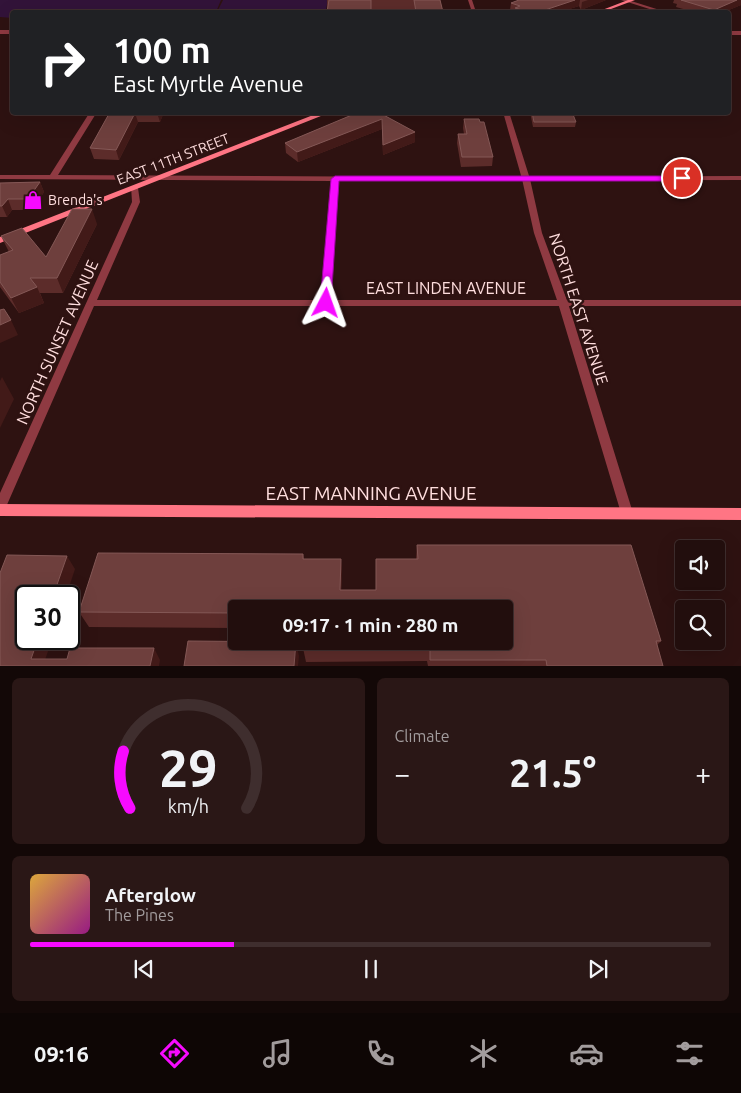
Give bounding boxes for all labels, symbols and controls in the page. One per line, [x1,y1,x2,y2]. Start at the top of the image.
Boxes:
icon: right [30,30,95,95]
text: 100 m [113,30,211,70]
text: East Myrtle Avenue [113,71,304,96]
street label: EAST 11TH STREET [114,130,232,188]
pin [661,157,703,199]
icon: arrive [668,164,696,192]
shop icon: Brenda's [22,189,44,211]
place label: Brenda's [48,192,103,208]
street label: NORTH EAST AVENUE [546,231,612,387]
street label: NORTH SUNSET AVENUE [13,257,101,427]
position arrow [299,276,351,328]
street label: EAST LINDEN AVENUE [366,279,526,297]
street label: EAST MANNING AVENUE [265,482,477,504]
map controls [675,540,725,650]
button: sound [675,540,725,590]
speed limit sign: 30 [15,585,80,650]
button: search [675,600,725,650]
text: 09:17 · 1 min · 280 m [283,614,458,636]
text: Climate [395,727,450,745]
text: 29 [159,739,218,797]
text: 21.5° [509,752,596,794]
text: − [395,758,410,789]
text: + [695,758,711,789]
text: km/h [168,796,209,816]
text: Afterglow [105,884,196,906]
text: The Pines [105,906,174,924]
icon: previous [130,955,158,983]
icon: pause [357,955,385,983]
icon: next [584,955,612,983]
icon: directions [157,1036,192,1071]
icon: music [260,1036,295,1071]
icon: phone [363,1036,398,1071]
icon: climate [466,1036,501,1071]
icon: car [569,1036,604,1071]
icon: filters [672,1036,707,1071]
text: 09:16 [34,1041,89,1066]

